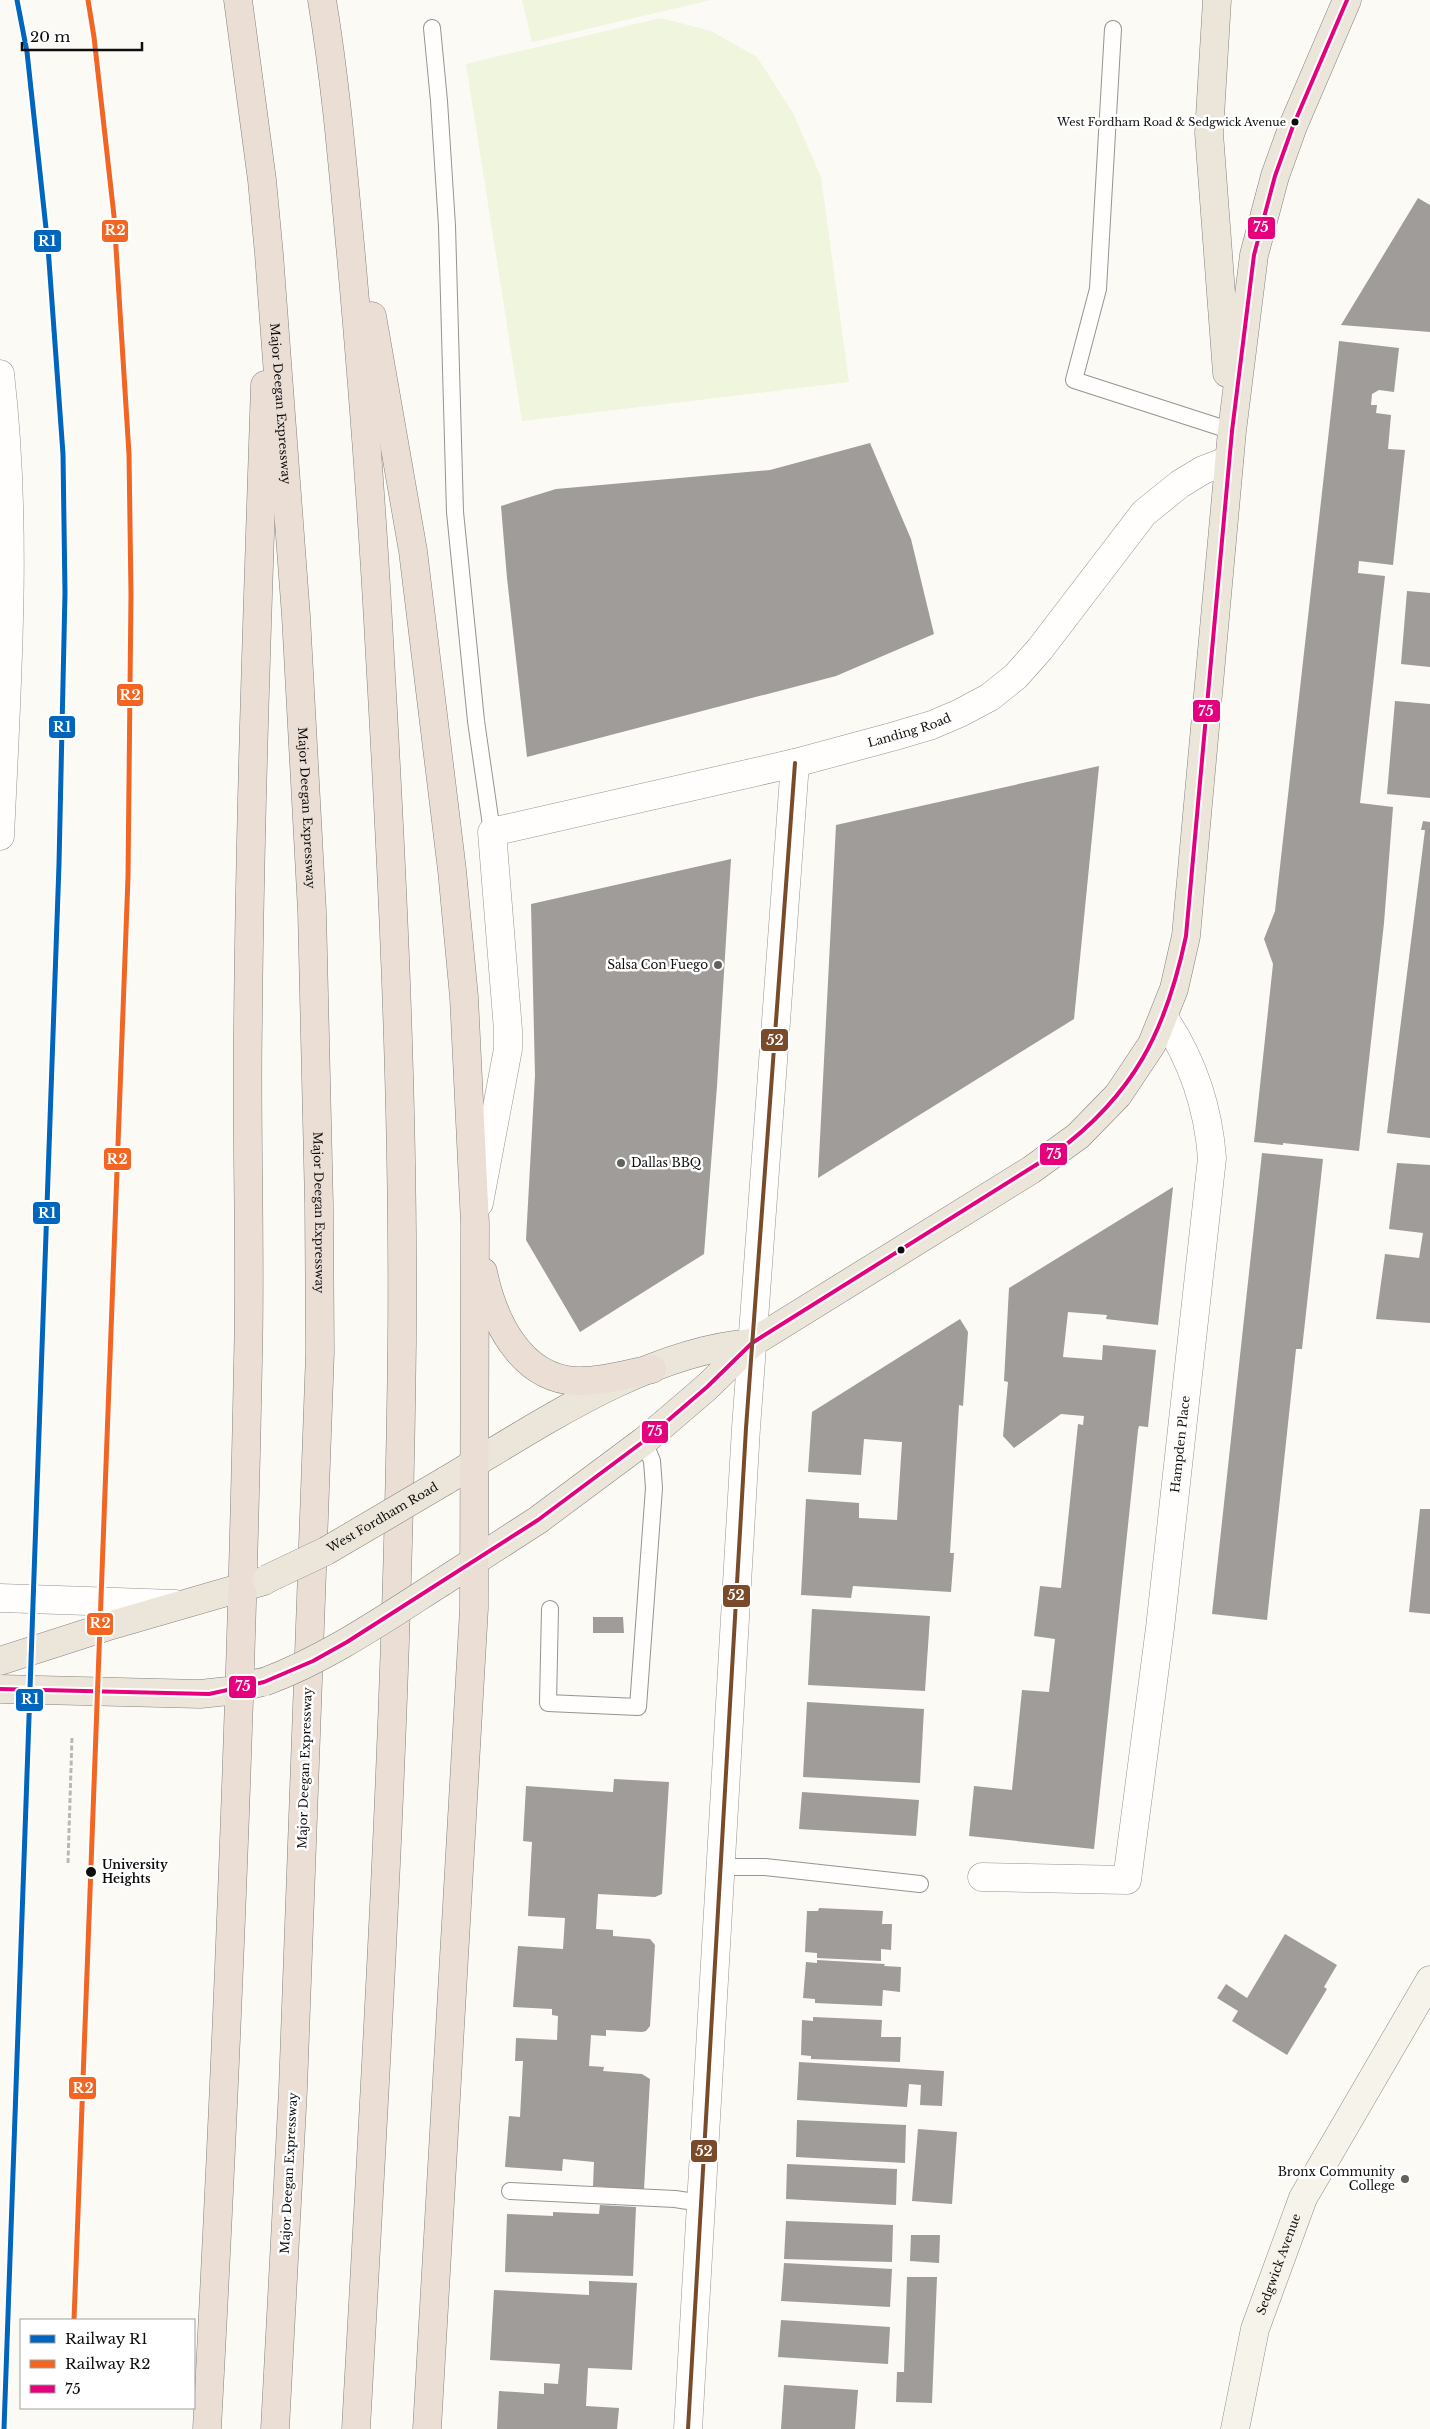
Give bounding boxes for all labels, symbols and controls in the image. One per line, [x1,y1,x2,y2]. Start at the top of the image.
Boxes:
scale bar [22,20,142,52]
text: 20 m [30,27,70,46]
place label: West Fordham Road & Sedgwick Avenue [1056,115,1286,129]
marker: West Fordham Road & Sedgwick Avenue [1290,117,1300,127]
line badge: 75 [1247,216,1276,240]
text: 75 [1253,218,1269,236]
line badge: R2 [101,219,129,243]
text: R2 [104,221,126,239]
line badge: R1 [33,229,62,253]
text: R1 [38,232,56,250]
street label: Major Deegan Expressway [267,322,294,485]
line badge: R2 [116,683,144,707]
text: R2 [119,686,141,704]
line badge: 75 [1192,699,1221,723]
text: 75 [1198,702,1214,720]
street label: Landing Road [866,710,953,750]
line badge: R1 [48,715,76,739]
text: R1 [53,718,71,736]
street label: Major Deegan Expressway [295,727,319,889]
place label: Salsa Con Fuego [607,957,708,972]
marker: Salsa Con Fuego [712,959,724,971]
line badge: 52 [760,1028,789,1052]
text: 52 [766,1031,784,1049]
street label: Major Deegan Expressway [310,1131,328,1294]
line badge: 75 [1039,1142,1068,1166]
text: 75 [1046,1145,1062,1163]
line badge: R2 [103,1147,132,1171]
text: R2 [106,1150,128,1168]
place label: Dallas BBQ [631,1155,702,1170]
marker: Dallas BBQ [615,1157,627,1169]
line badge: R1 [32,1201,61,1225]
text: R1 [38,1204,56,1222]
unlabelled marker [896,1245,906,1255]
street label: Hampden Place [1167,1395,1193,1494]
line badge: 75 [641,1420,669,1444]
text: 75 [647,1422,663,1440]
street label: West Fordham Road [323,1479,440,1556]
line badge: 52 [722,1584,751,1608]
text: 52 [727,1586,745,1604]
line badge: R2 [86,1612,114,1636]
text: R2 [89,1614,111,1632]
line badge: 75 [228,1675,257,1699]
text: 75 [235,1677,251,1695]
street label: Major Deegan Expressway [294,1687,315,1849]
line badge: R1 [15,1688,44,1712]
text: R1 [21,1690,39,1708]
place label: University Heights [102,1857,168,1886]
marker: University Heights [84,1865,98,1879]
line badge: R2 [68,2076,97,2100]
text: R2 [72,2079,94,2097]
street label: Major Deegan Expressway [277,2092,300,2254]
line badge: 52 [690,2139,718,2163]
text: 52 [695,2142,713,2160]
place label: Bronx Community College [1278,2164,1395,2193]
marker: Bronx Community College [1399,2173,1411,2185]
street label: Sedgwick Avenue [1253,2211,1304,2317]
legend [20,2319,195,2409]
text: Railway R1 [65,2329,148,2348]
text: Railway R2 [65,2354,150,2373]
text: 75 [65,2379,81,2398]

